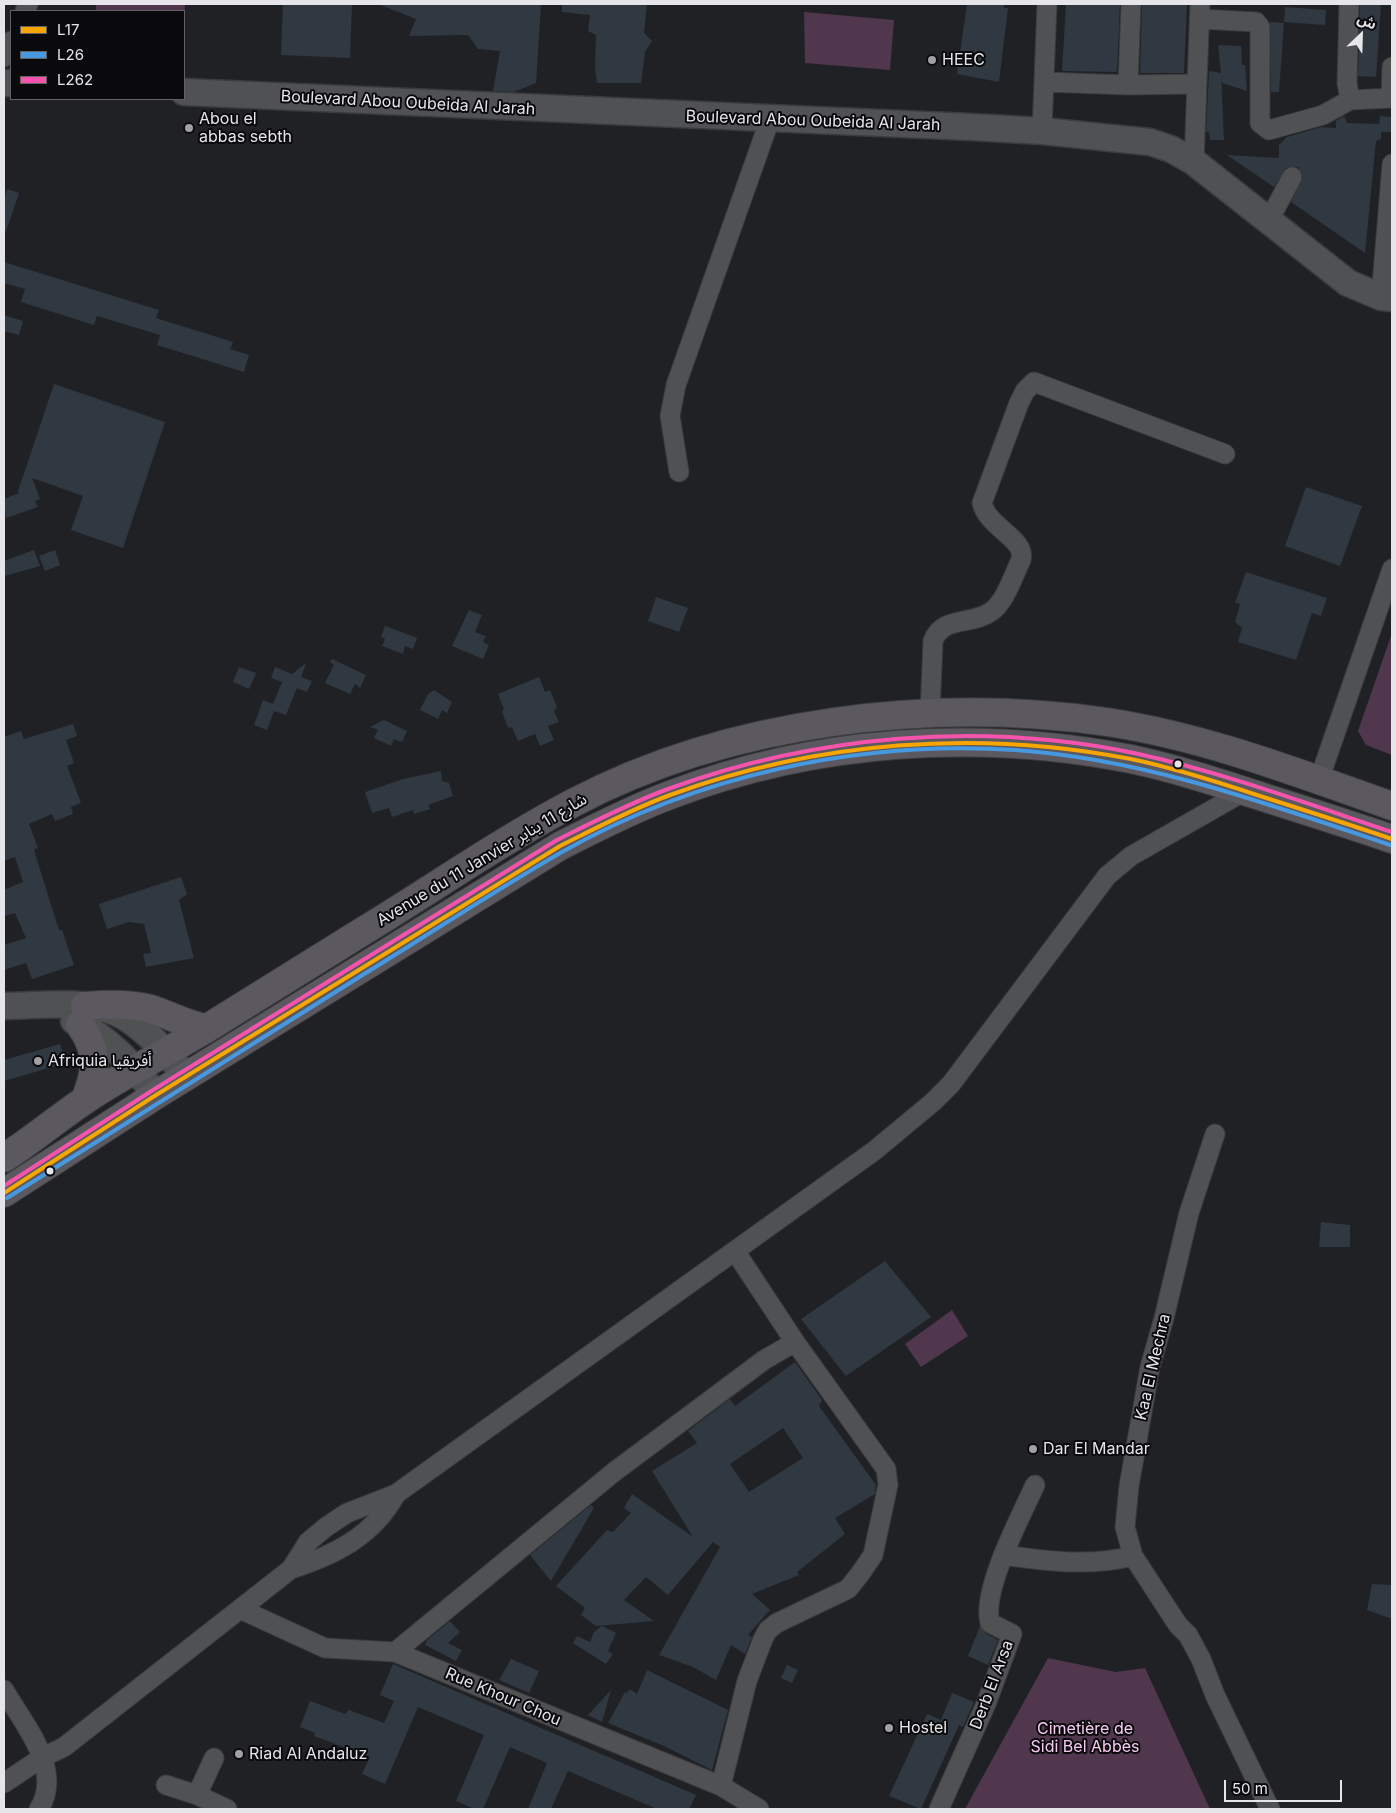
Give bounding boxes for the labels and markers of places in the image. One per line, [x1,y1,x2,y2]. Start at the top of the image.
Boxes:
place label: HEEC [942,50,985,70]
marker: HEEC [926,54,938,66]
place label: Abou el abbas sebth [199,109,292,147]
marker: Abou el abbas sebth [183,122,195,134]
unlabelled marker [1173,759,1183,769]
place label: Afriquia أفريقيا [48,1051,152,1071]
marker: Afriquia أفريقيا [32,1055,44,1067]
unlabelled marker [45,1166,55,1176]
place label: Dar El Mandar [1043,1439,1150,1459]
marker: Dar El Mandar [1027,1443,1039,1455]
place label: Hostel [899,1718,947,1738]
marker: Hostel [883,1722,895,1734]
place label: Riad Al Andaluz [249,1744,367,1764]
marker: Riad Al Andaluz [233,1748,245,1760]

